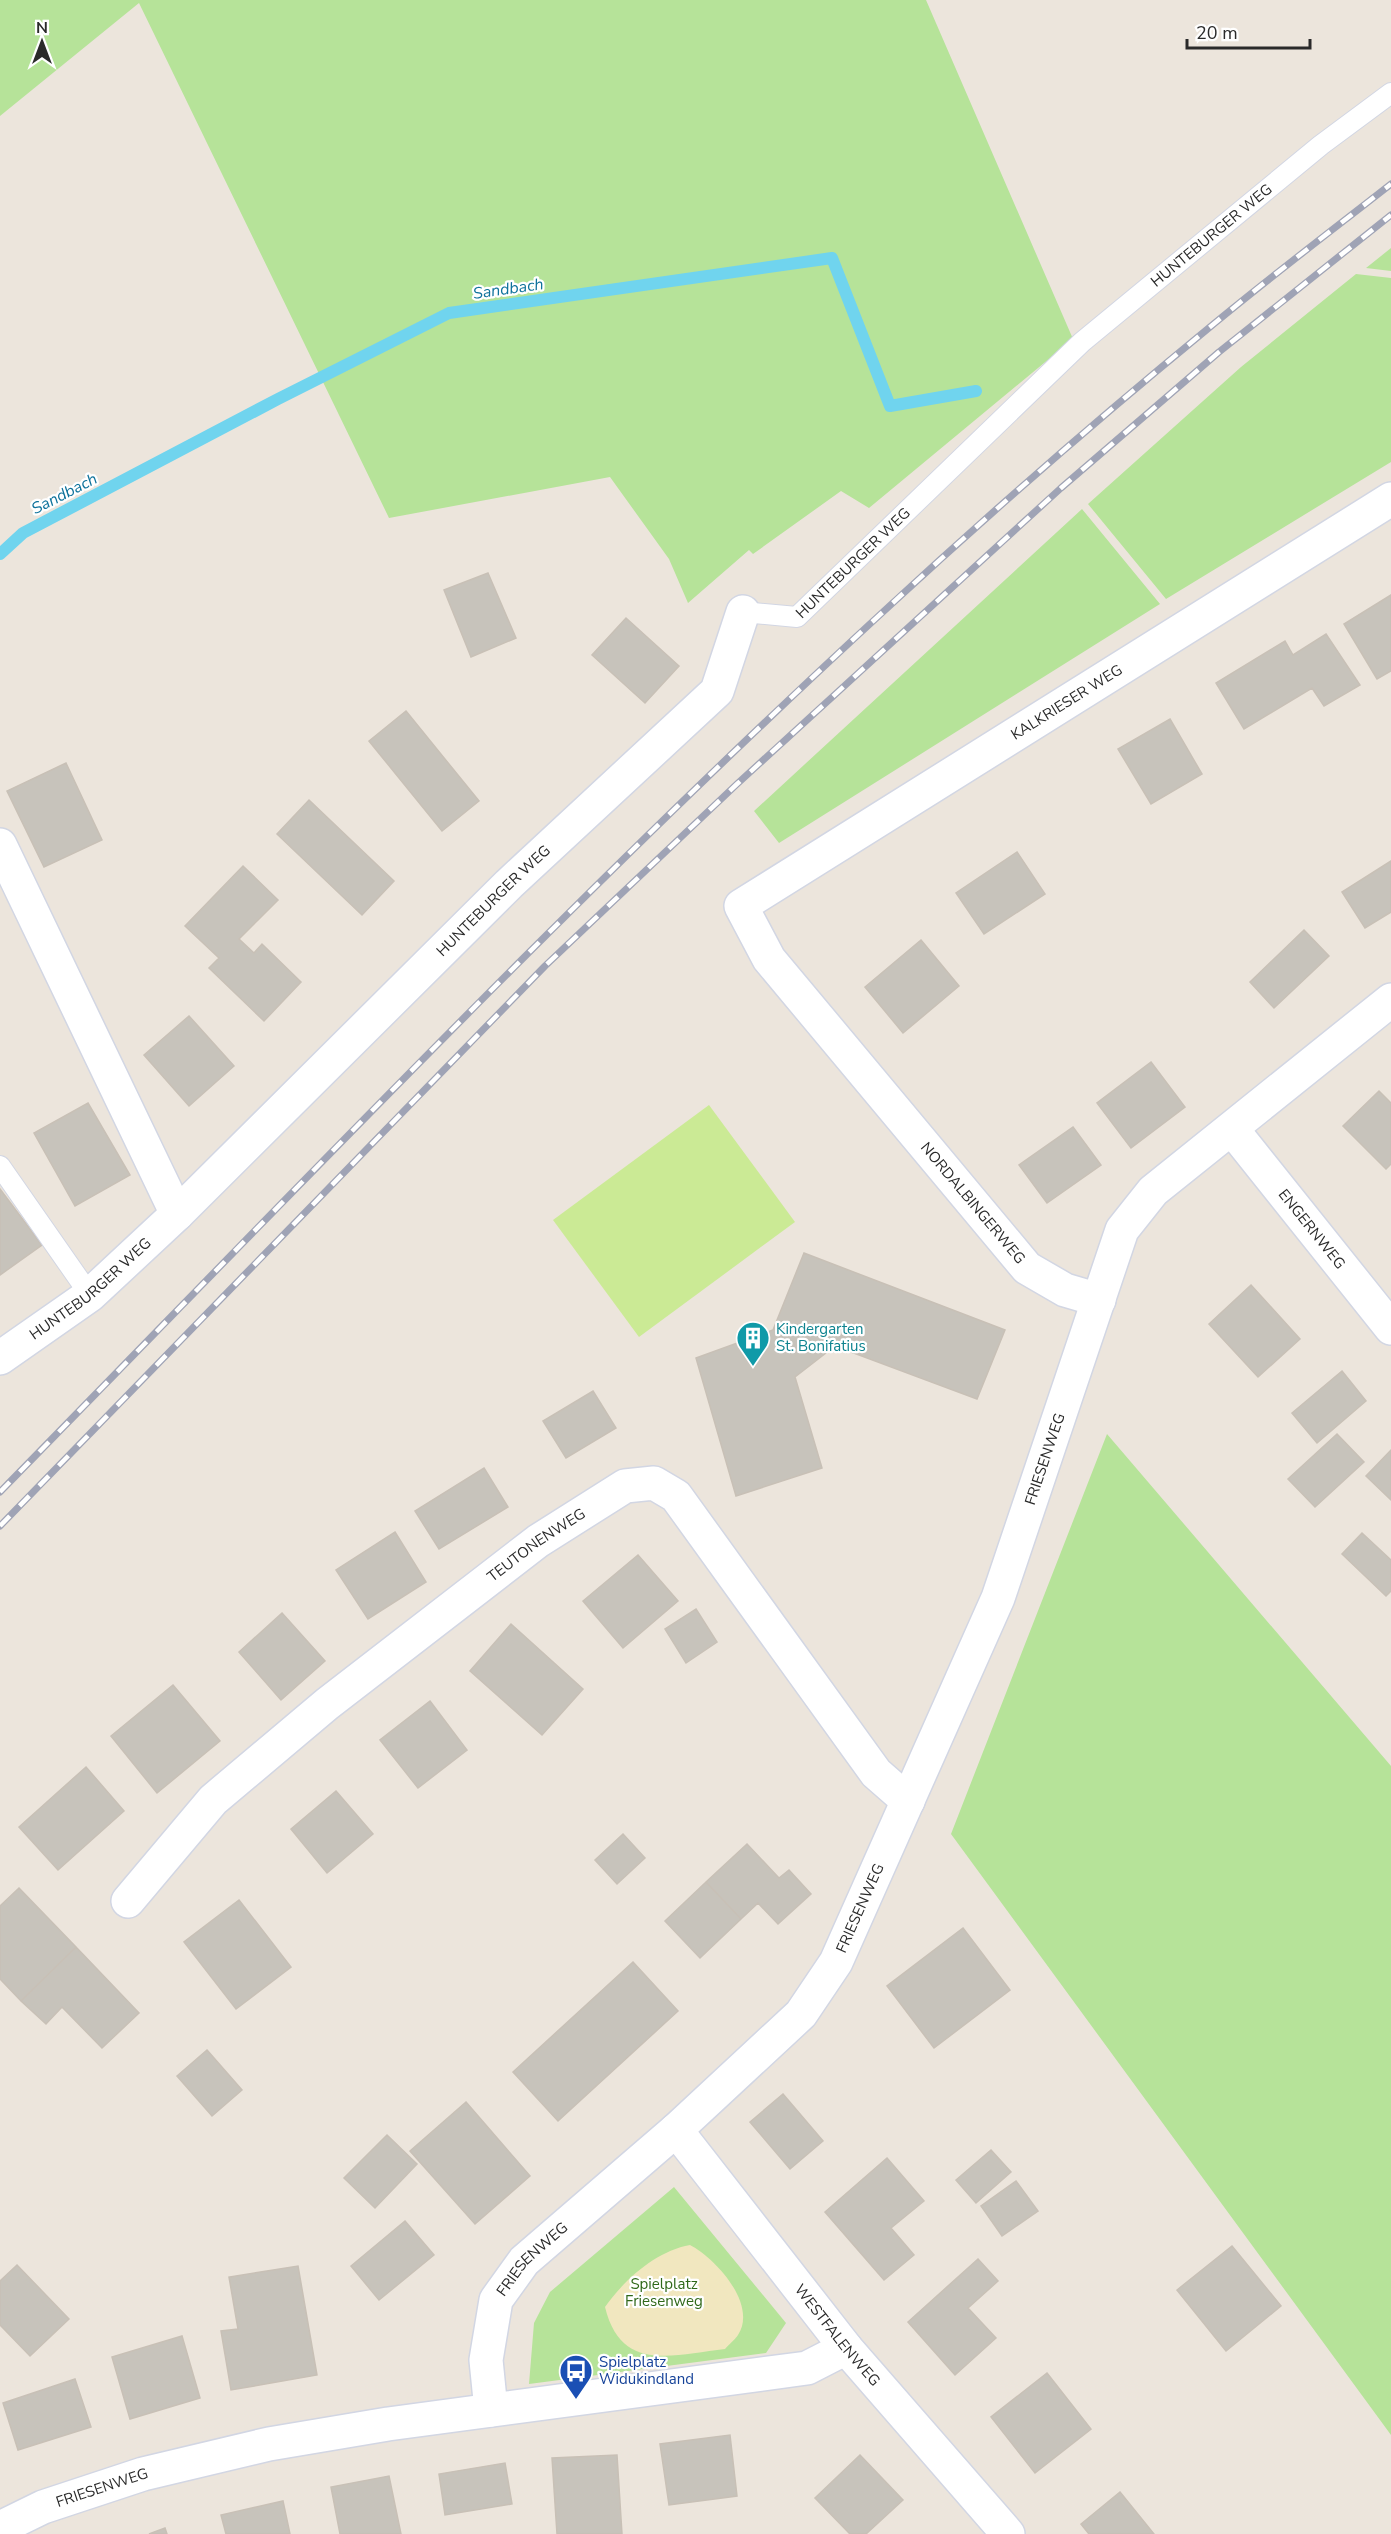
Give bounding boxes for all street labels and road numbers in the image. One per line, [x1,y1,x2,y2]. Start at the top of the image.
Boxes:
street label: HUNTEBURGER WEG [1146,179,1276,291]
street label: HUNTEBURGER WEG [791,503,915,623]
street label: KALKRIESER WEG [1007,660,1126,745]
street label: HUNTEBURGER WEG [432,841,555,961]
street label: NORDALBINGERWEG [916,1138,1030,1268]
street label: ENGERNWEG [1274,1185,1350,1273]
street label: HUNTEBURGER WEG [25,1233,155,1344]
street label: FRIESENWEG [1020,1410,1070,1508]
street label: TEUTONENWEG [483,1504,589,1587]
street label: FRIESENWEG [831,1860,889,1956]
street label: FRIESENWEG [492,2218,572,2300]
street label: WESTFALENWEG [790,2280,885,2390]
street label: FRIESENWEG [53,2463,151,2512]

